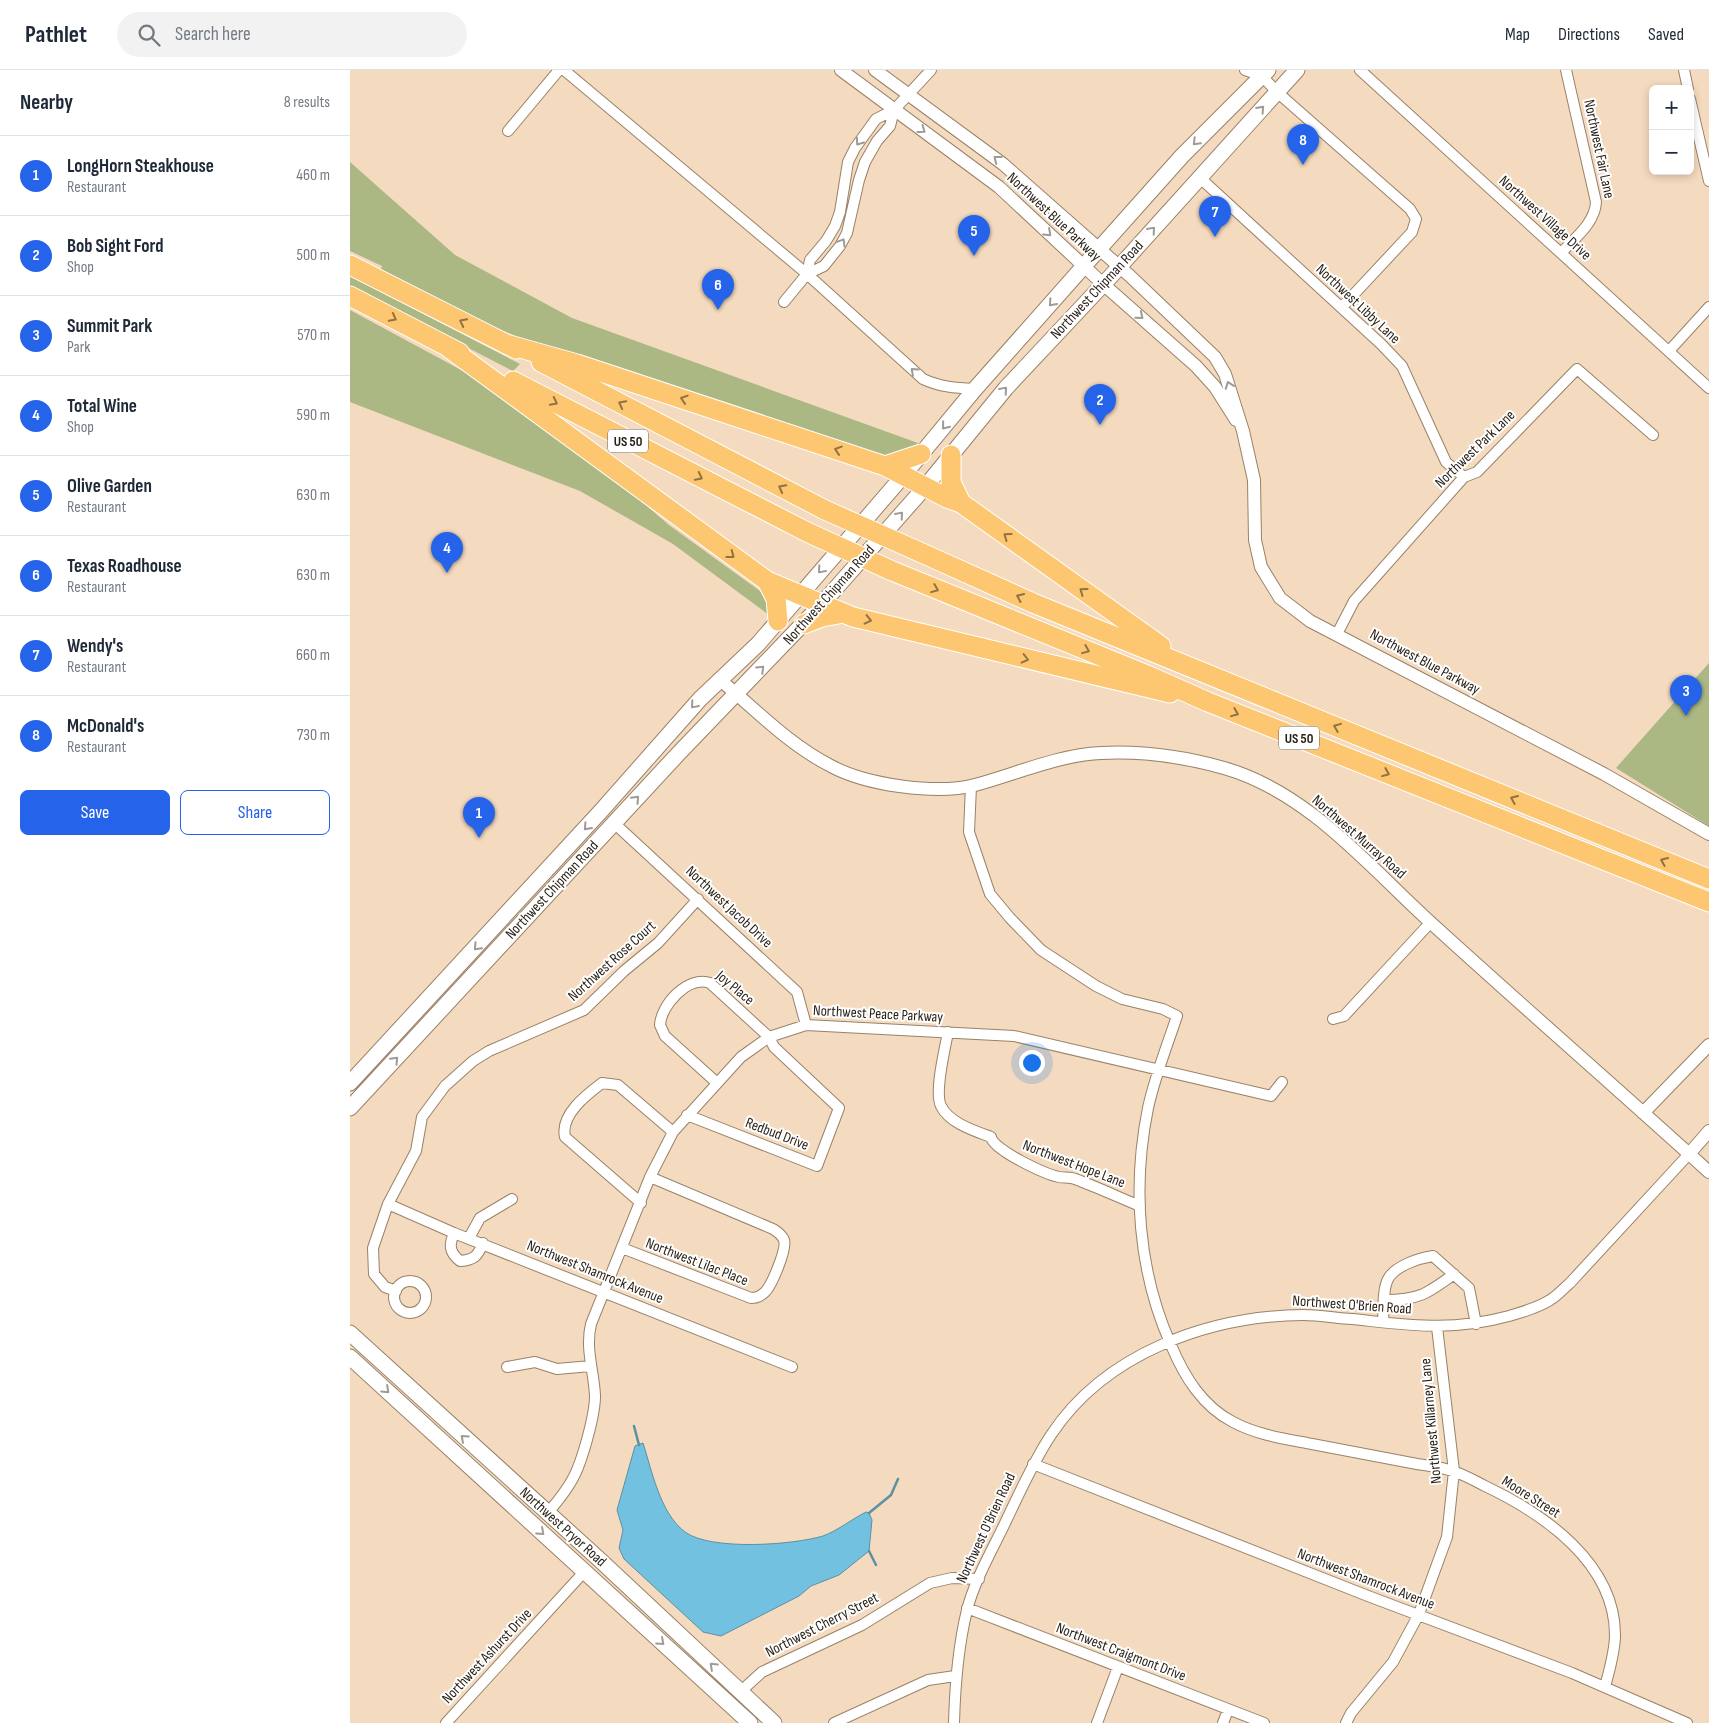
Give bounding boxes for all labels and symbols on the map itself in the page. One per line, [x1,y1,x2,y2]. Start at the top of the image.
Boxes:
street label: Northwest Fair Lane [1579,98,1619,200]
one-way arrow [1255,106,1264,115]
one-way arrow [916,124,926,133]
pin: 8 [1287,124,1319,165]
one-way arrow [856,136,865,146]
one-way arrow [1193,136,1202,145]
one-way arrow [993,156,1003,165]
street label: Northwest Blue Parkway [1003,168,1105,266]
street label: Northwest Village Drive [1495,172,1595,264]
pin: 7 [1199,196,1231,237]
pin: 5 [958,215,990,256]
one-way arrow [1146,226,1155,235]
one-way arrow [1042,227,1051,236]
street label: Northwest Chipman Road [1046,237,1148,343]
one-way arrow [836,239,846,248]
street label: Northwest Libby Lane [1312,260,1404,348]
pin: 6 [702,269,734,310]
one-way arrow [1049,297,1058,306]
one-way arrow [1135,310,1144,319]
one-way arrow [388,312,397,322]
one-way arrow [459,318,468,328]
one-way arrow [910,368,919,377]
one-way arrow [1225,381,1235,390]
pin: 2 [1084,384,1116,425]
one-way arrow [998,387,1007,396]
one-way arrow [680,395,689,405]
one-way arrow [549,396,558,406]
one-way arrow [619,400,628,410]
street label: Northwest Park Lane [1431,406,1519,492]
one-way arrow [942,420,951,429]
road number: US 50 [608,430,648,452]
one-way arrow [835,446,843,456]
one-way arrow [693,471,702,481]
one-way arrow [778,484,787,494]
one-way arrow [894,512,903,521]
pin: 4 [431,532,463,573]
one-way arrow [1004,534,1013,542]
street label: Northwest Chipman Road [779,541,879,649]
one-way arrow [725,549,735,558]
one-way arrow [817,565,826,574]
one-way arrow [930,582,939,593]
one-way arrow [1080,589,1089,597]
one-way arrow [1016,593,1025,604]
one-way arrow [863,614,872,625]
street label: Northwest Blue Parkway [1367,625,1483,699]
one-way arrow [1081,643,1090,654]
one-way arrow [1021,653,1029,663]
one-way arrow [755,666,764,675]
pin: 3 [1670,675,1702,716]
one-way arrow [691,699,700,708]
one-way arrow [1230,707,1239,717]
one-way arrow [1333,722,1342,733]
road number: US 50 [1279,726,1319,750]
one-way arrow [1381,767,1390,777]
street label: Northwest Murray Road [1308,791,1410,883]
one-way arrow [1510,794,1519,805]
one-way arrow [630,796,639,805]
pin: 1 [463,797,495,838]
one-way arrow [583,821,592,830]
street label: Northwest Chipman Road [501,837,603,943]
one-way arrow [1660,856,1669,867]
street label: Northwest Jacob Drive [682,862,776,952]
street label: Northwest Rose Court [564,916,660,1005]
one-way arrow [474,941,483,950]
street label: Joy Place [711,966,758,1009]
street label: Northwest Peace Parkway [812,1001,944,1027]
your location [1019,1050,1045,1076]
one-way arrow [389,1057,398,1066]
street label: Redbud Drive [743,1113,811,1155]
street label: Northwest Hope Lane [1020,1136,1128,1192]
street label: Northwest Lilac Place [643,1234,751,1290]
street label: Northwest Shamrock Avenue [524,1236,666,1308]
street label: Northwest O'Brien Road [1292,1291,1412,1319]
street label: Northwest Killarney Lane [1416,1358,1446,1484]
one-way arrow [380,1384,389,1393]
one-way arrow [461,1435,470,1444]
street label: Northwest O'Brien Road [952,1470,1020,1586]
street label: Moore Street [1498,1472,1564,1523]
street label: Northwest Pryor Road [516,1483,610,1571]
one-way arrow [535,1526,544,1535]
street label: Northwest Shamrock Avenue [1295,1544,1437,1614]
street label: Northwest Cherry Street [762,1588,882,1662]
street label: Northwest Ashurst Drive [438,1604,536,1708]
street label: Northwest Craigmont Drive [1053,1619,1189,1685]
one-way arrow [655,1636,664,1645]
one-way arrow [709,1663,718,1672]

